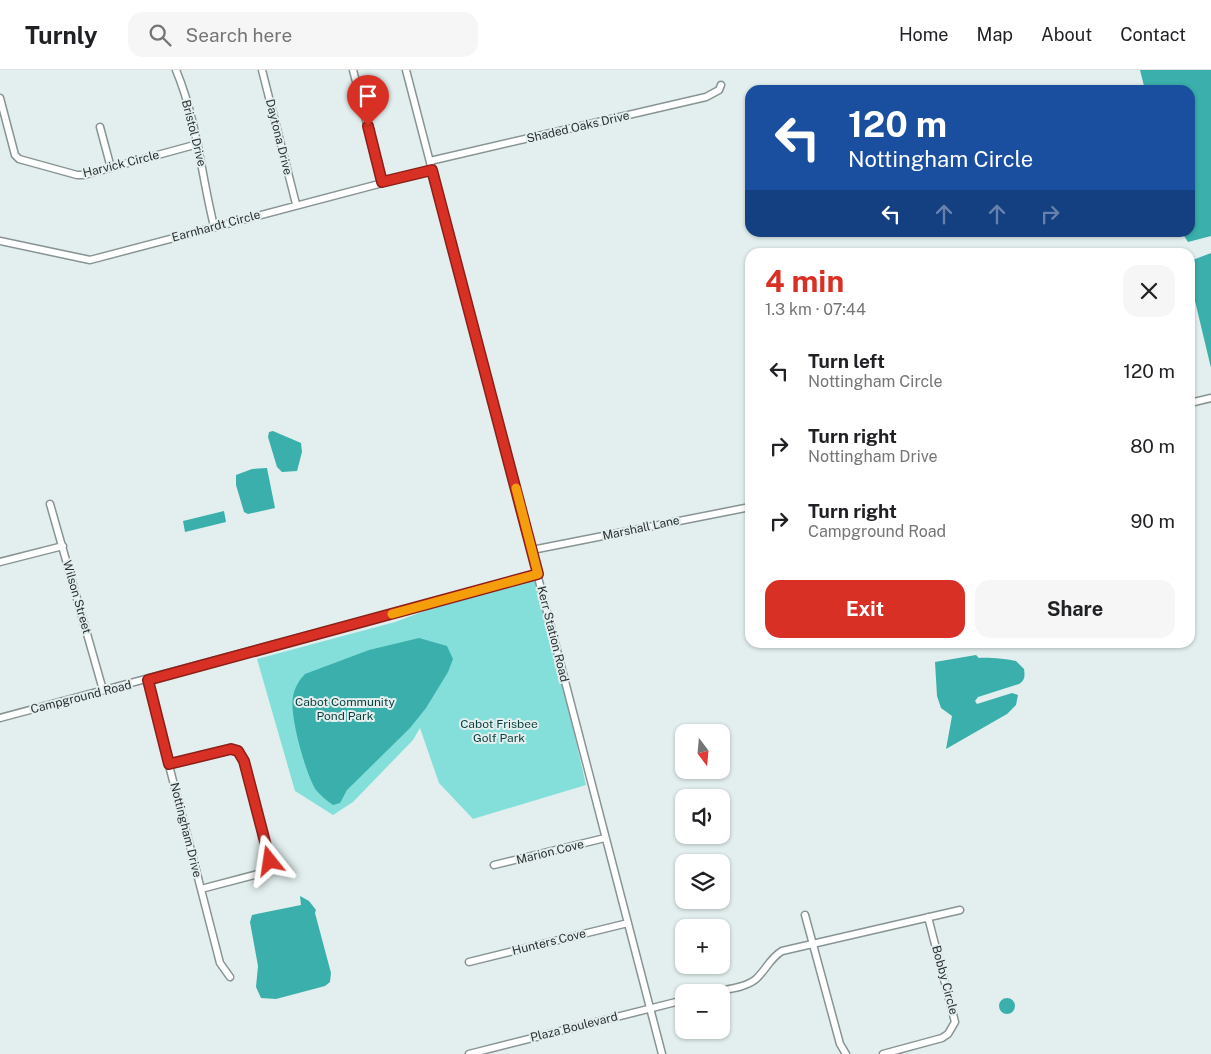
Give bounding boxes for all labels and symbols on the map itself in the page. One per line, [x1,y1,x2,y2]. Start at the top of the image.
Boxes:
pin [347,75,389,126]
street label: Bristol Drive [179,98,209,168]
street label: Daytona Drive [263,98,295,177]
street label: Shaded Oaks Drive [525,108,631,146]
street label: Harvick Circle [81,148,161,180]
street label: Earnhardt Circle [170,207,262,245]
street label: Marshall Lane [601,513,681,543]
street label: Wilson Street [60,559,94,636]
street label: Kerr Station Road [534,585,572,683]
street label: Campground Road [29,678,133,716]
park label: Cabot Community Pond Park [295,695,396,723]
park label: Cabot Frisbee Golf Park [460,717,538,745]
north arrow [675,724,730,779]
street label: Nottingham Drive [167,781,205,879]
position arrow [243,834,295,886]
street label: Marion Cove [515,837,585,867]
street label: Hunters Cove [511,926,587,958]
street label: Bobby Circle [929,944,961,1016]
street label: Plaza Boulevard [529,1009,619,1045]

